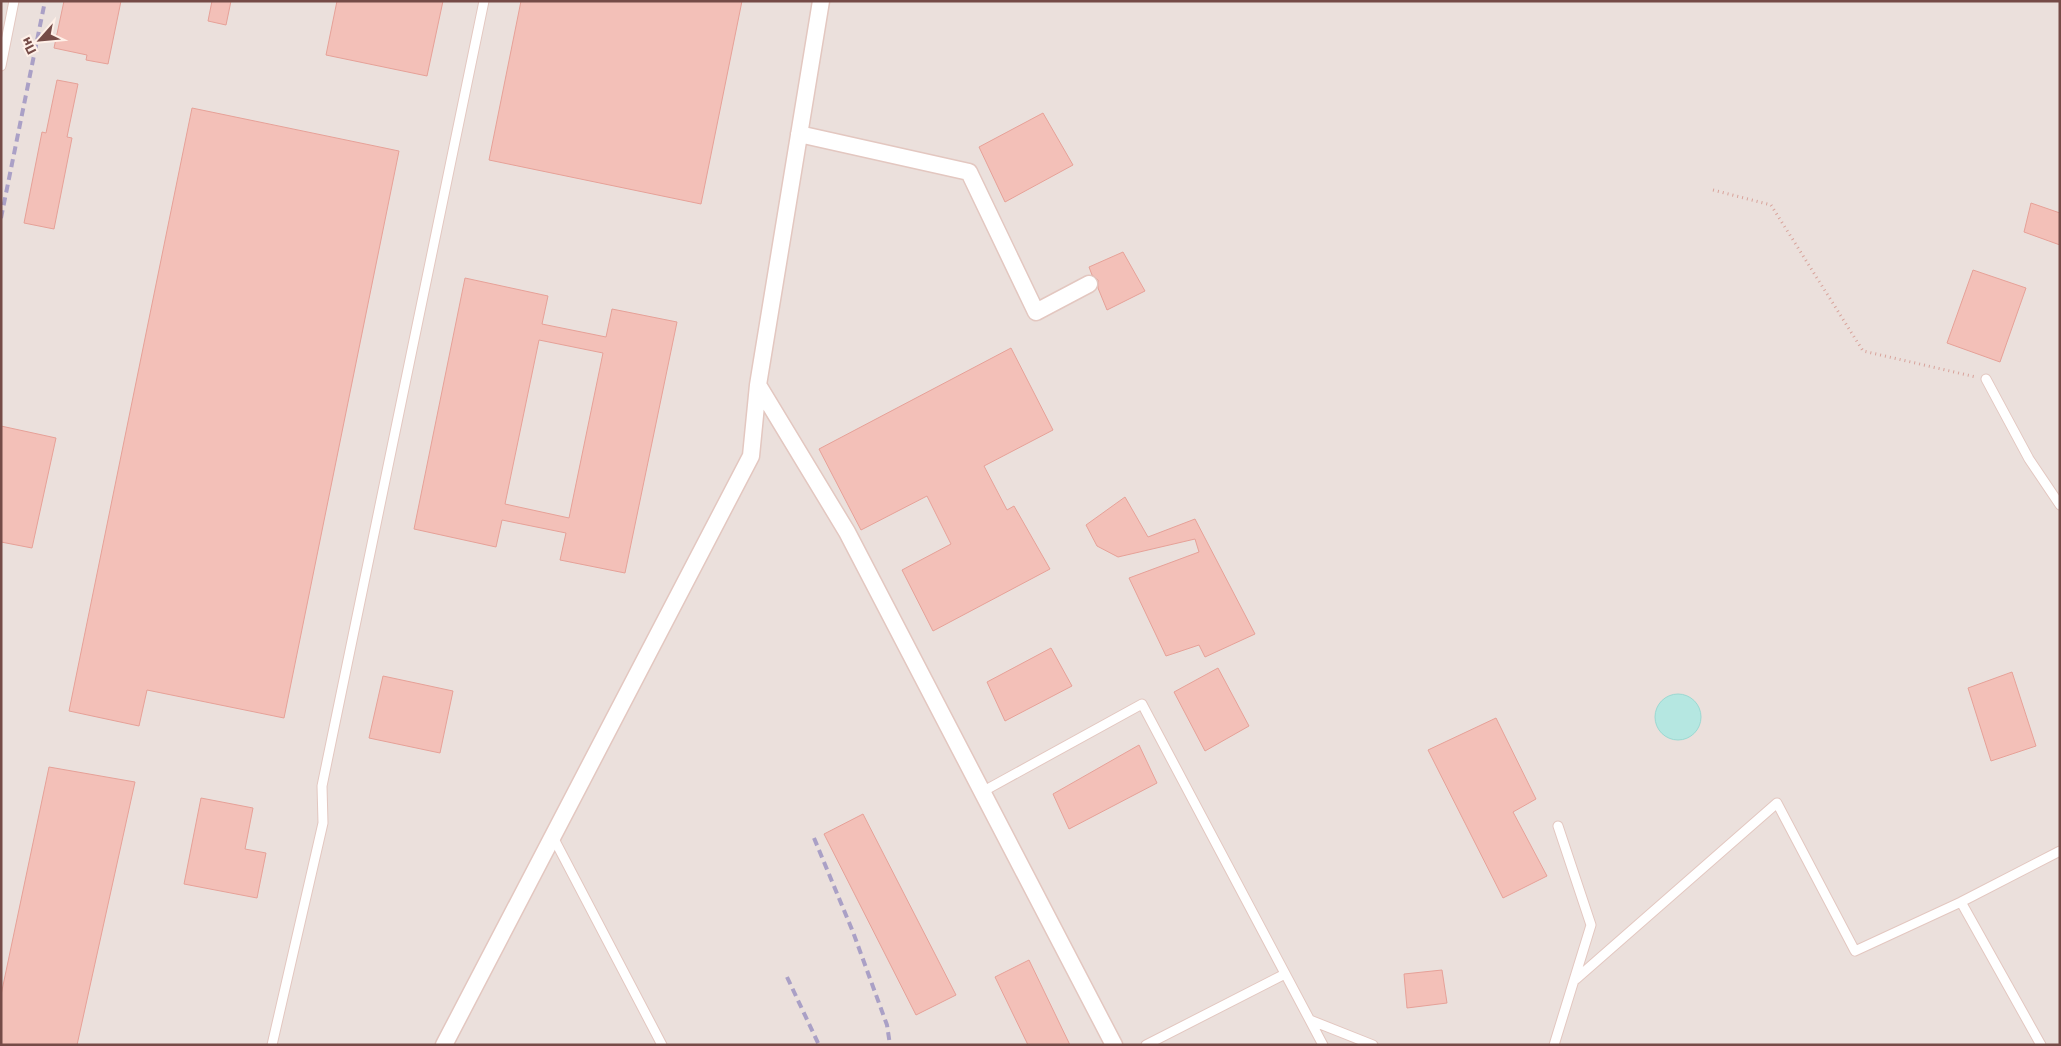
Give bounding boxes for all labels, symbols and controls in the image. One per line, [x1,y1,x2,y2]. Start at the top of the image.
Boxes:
north arrow [15,15,65,65]
text: Пн [16,33,42,58]

